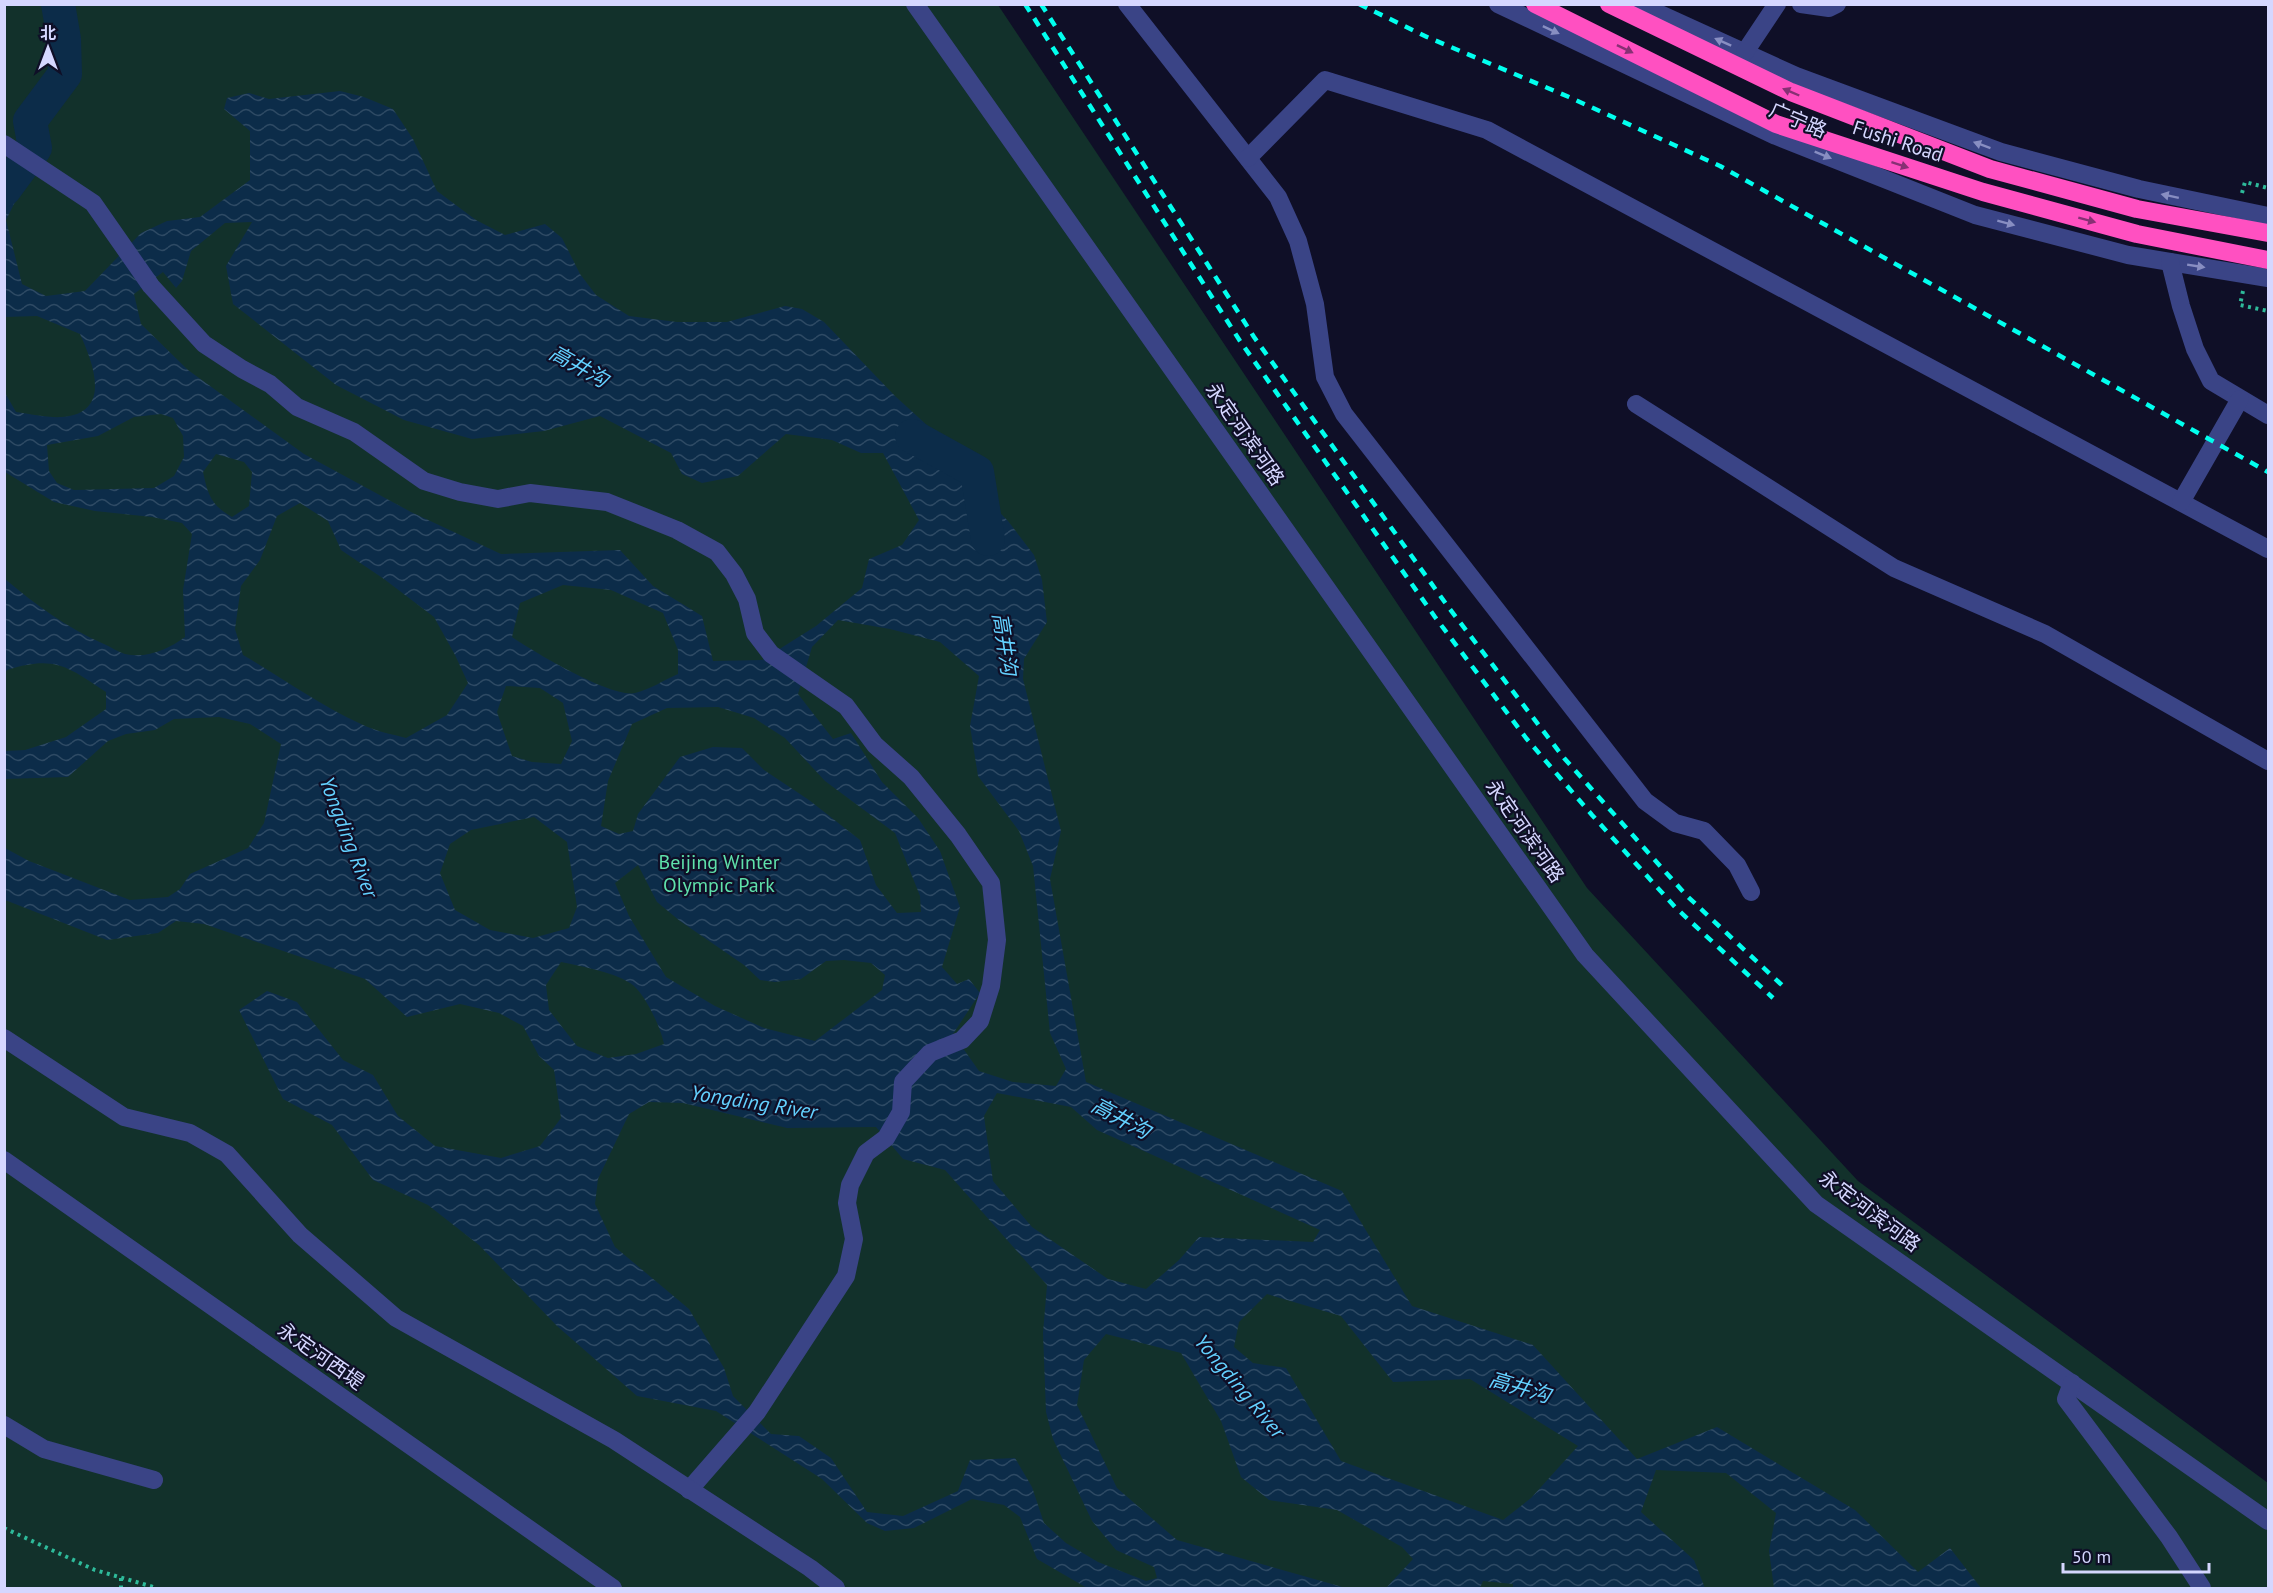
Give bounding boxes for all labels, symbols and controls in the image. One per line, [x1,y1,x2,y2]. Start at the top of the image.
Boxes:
north arrow [18,18,78,78]
text: 北 [40,23,56,43]
one-way arrow [1542,25,1559,34]
one-way arrow [1713,37,1731,47]
one-way arrow [1616,45,1633,54]
one-way arrow [1782,87,1800,96]
street label: 广宁路 [1765,96,1831,144]
street label: Fushi Road [1850,114,1946,168]
one-way arrow [1973,139,1991,149]
one-way arrow [1815,150,1833,160]
one-way arrow [1891,161,1909,171]
one-way arrow [2161,190,2179,200]
one-way arrow [2078,216,2097,226]
one-way arrow [1997,219,2015,228]
one-way arrow [2186,262,2205,271]
water label: 高井沟 [545,339,615,394]
street label: 永定河滨河路 [1200,377,1290,491]
water label: 高井沟 [987,611,1024,679]
water label: Yongding River [314,773,385,903]
street label: 永定河滨河路 [1480,774,1570,888]
park label: Beijing Winter Olympic Park [659,849,780,898]
water label: Yongding River [689,1079,821,1126]
water label: 高井沟 [1087,1091,1157,1146]
street label: 永定河滨河路 [1814,1165,1926,1257]
street label: 永定河西堤 [273,1317,369,1395]
water label: Yongding River [1189,1328,1293,1445]
water label: 高井沟 [1486,1365,1556,1409]
scale bar [2063,1536,2208,1574]
text: 50 m [2072,1545,2111,1568]

